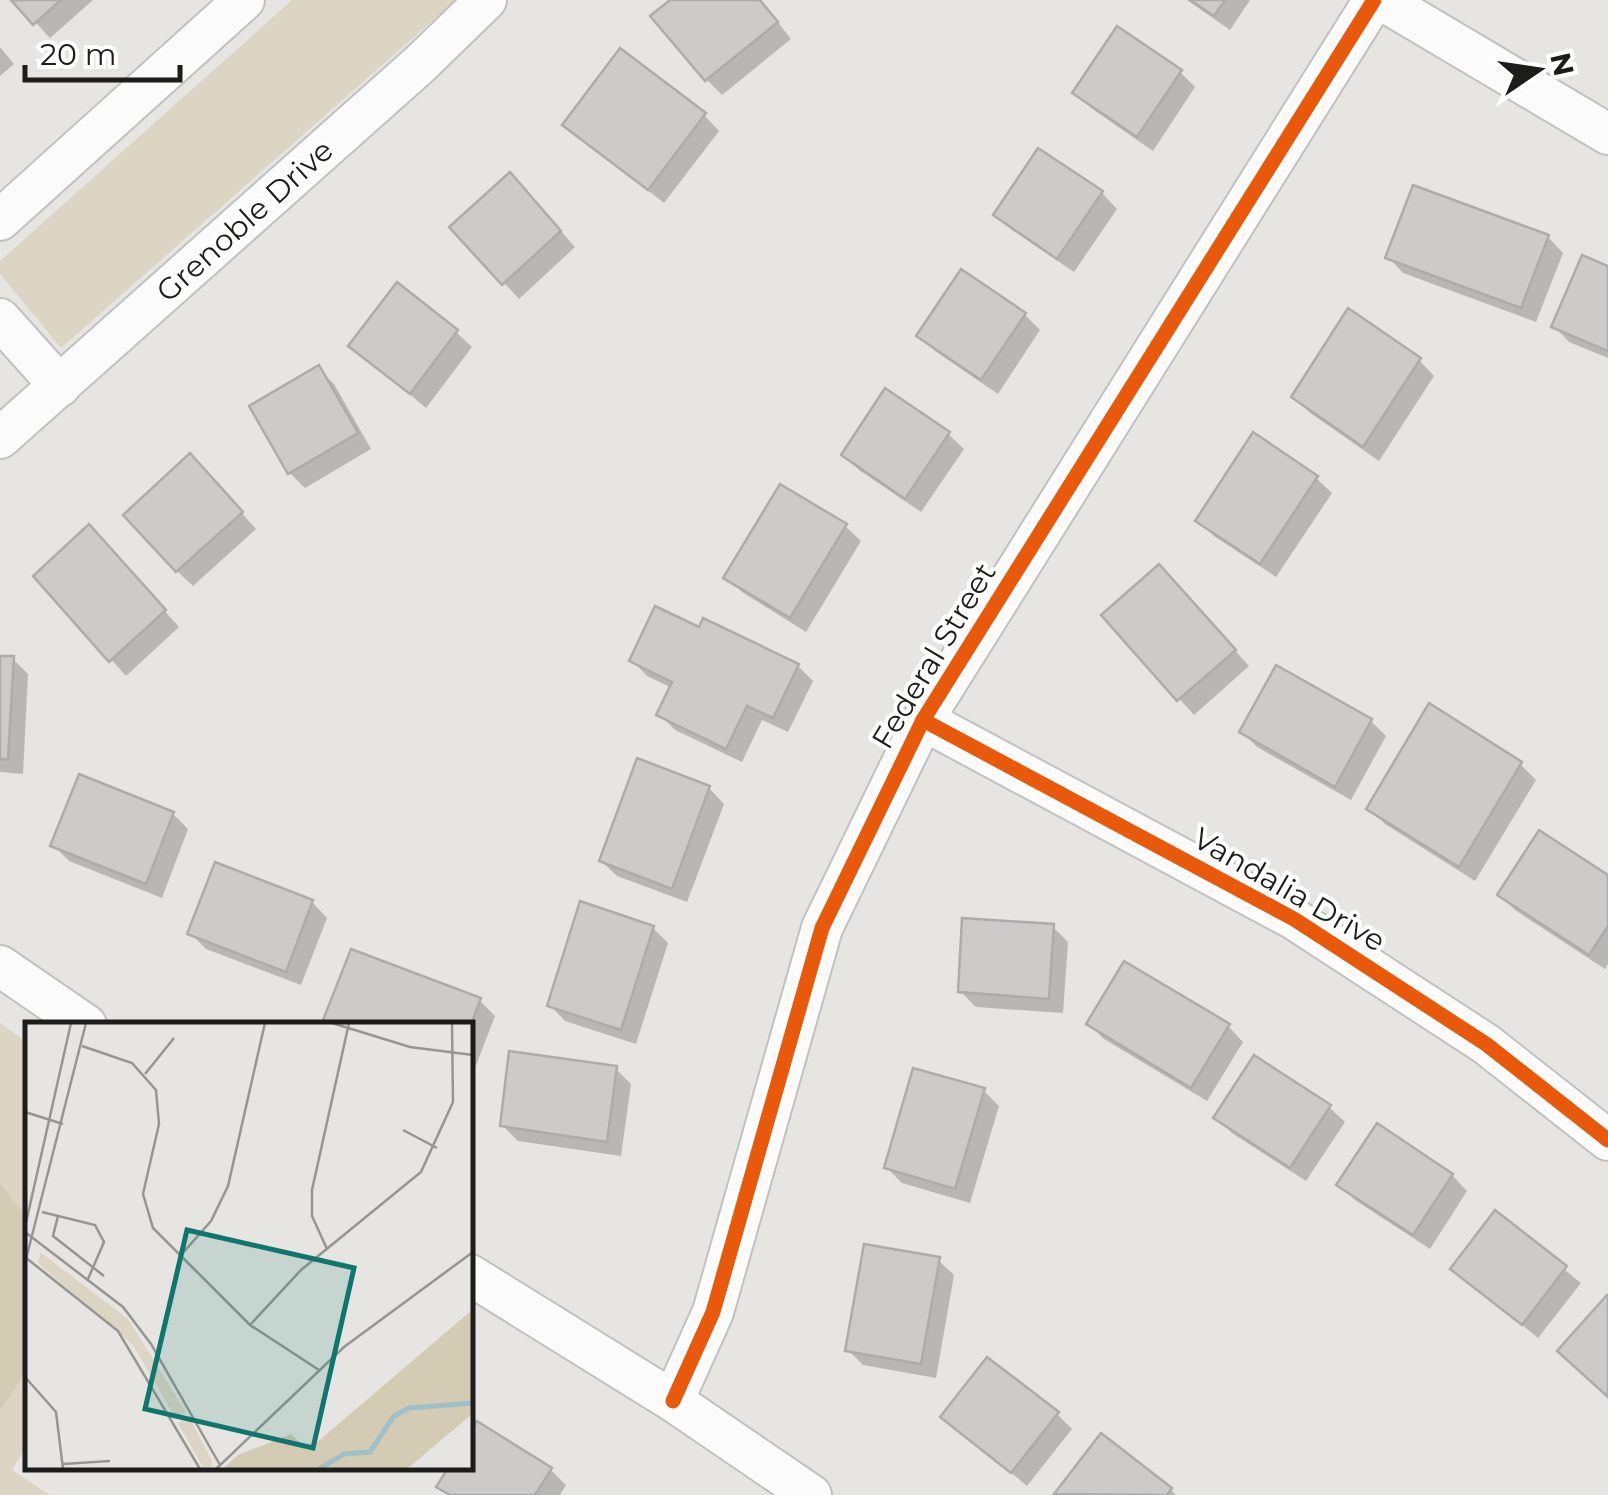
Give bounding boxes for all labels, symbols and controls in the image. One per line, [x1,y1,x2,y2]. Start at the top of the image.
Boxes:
scale bar [25,20,180,82]
north arrow [1488,20,1588,120]
text: 20 m [40,36,117,73]
text: N [1543,50,1581,79]
street label: Grenoble Drive [149,132,341,310]
street label: Federal Street [864,556,1004,755]
street label: Vandalia Drive [1187,820,1392,959]
inset map [25,1022,472,1470]

